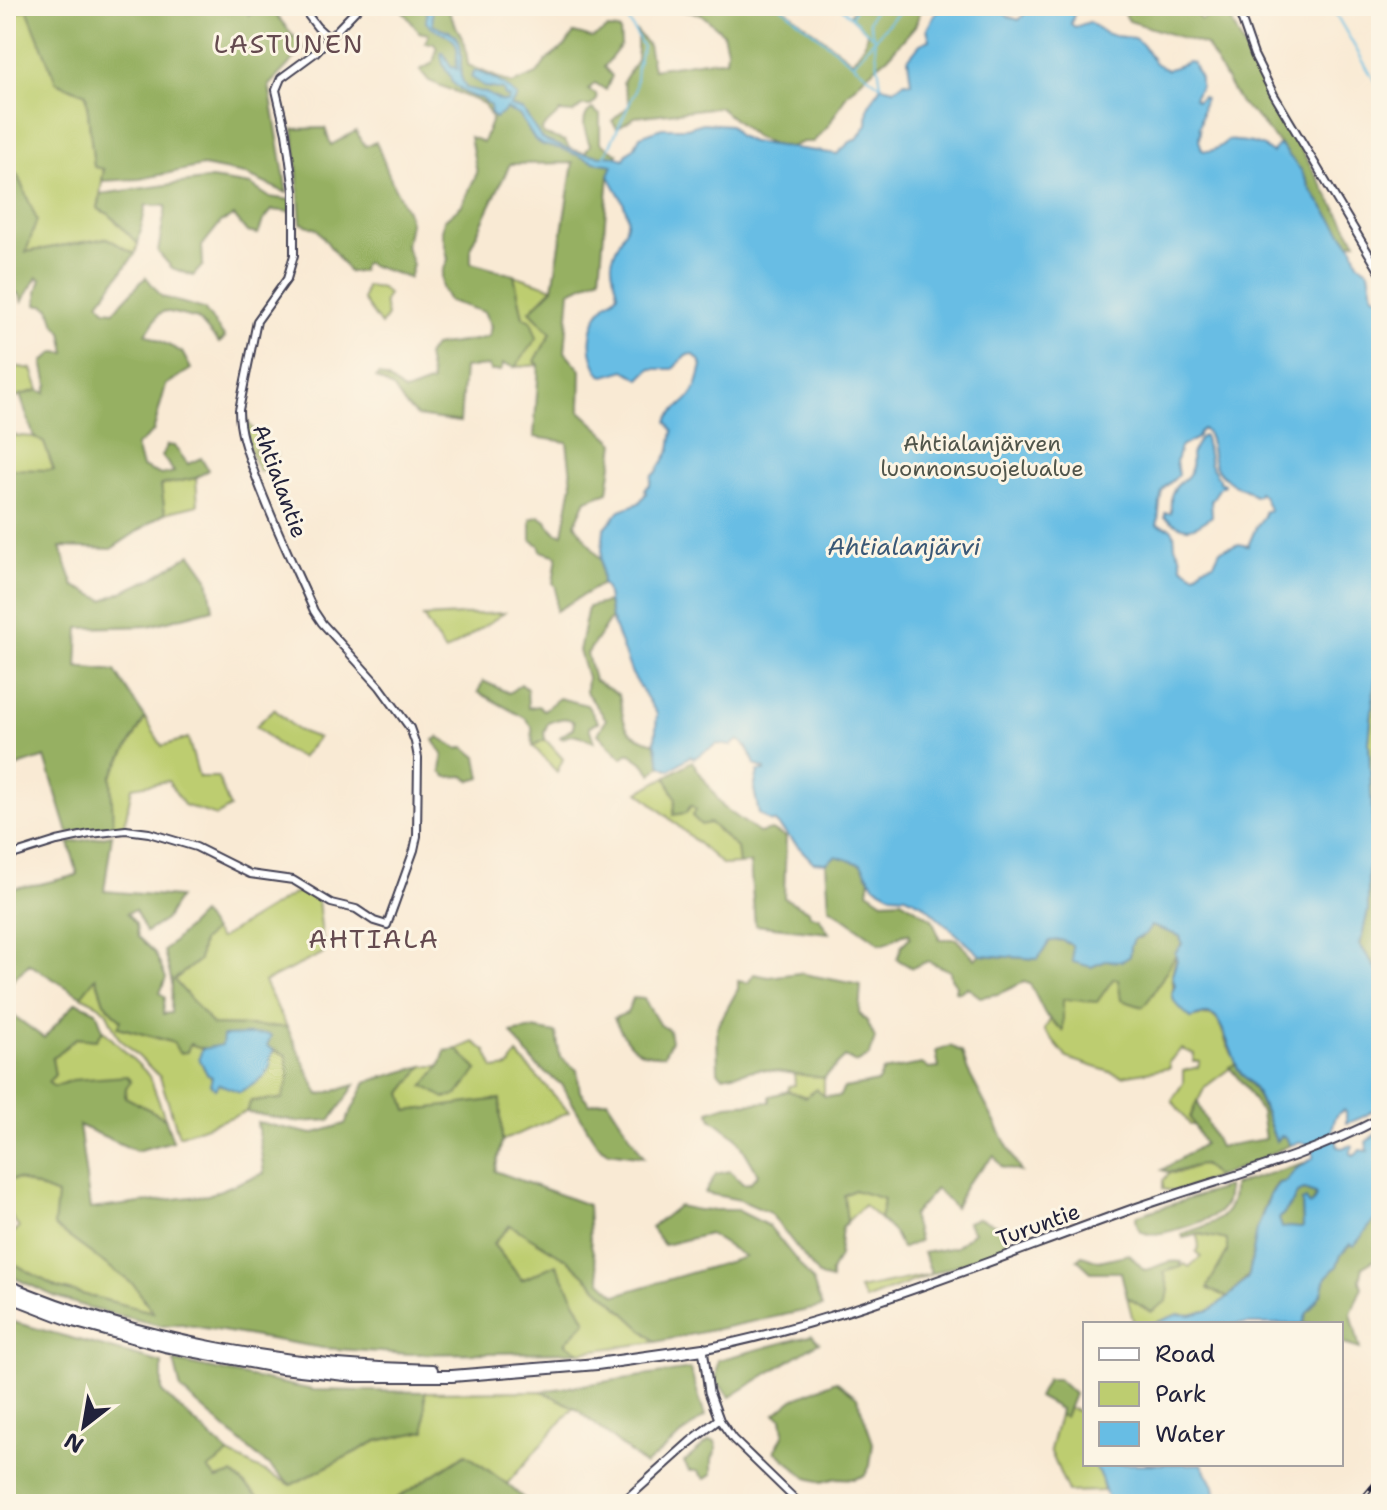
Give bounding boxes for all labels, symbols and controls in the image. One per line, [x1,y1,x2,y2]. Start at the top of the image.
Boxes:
district label: LASTUNEN [213,26,365,61]
street label: Ahtialantie [246,420,314,542]
park label: Ahtialanjärven luonnonsuojelualue [880,429,1084,483]
water label: Ahtialanjärvi [828,531,982,563]
district label: AHTIALA [308,921,440,956]
street label: Turuntie [992,1197,1084,1253]
legend [1083,1322,1343,1466]
text: Road [1155,1338,1215,1370]
text: Park [1155,1378,1207,1410]
north arrow [44,1386,124,1466]
text: Water [1155,1418,1226,1450]
text: N [59,1426,89,1460]

